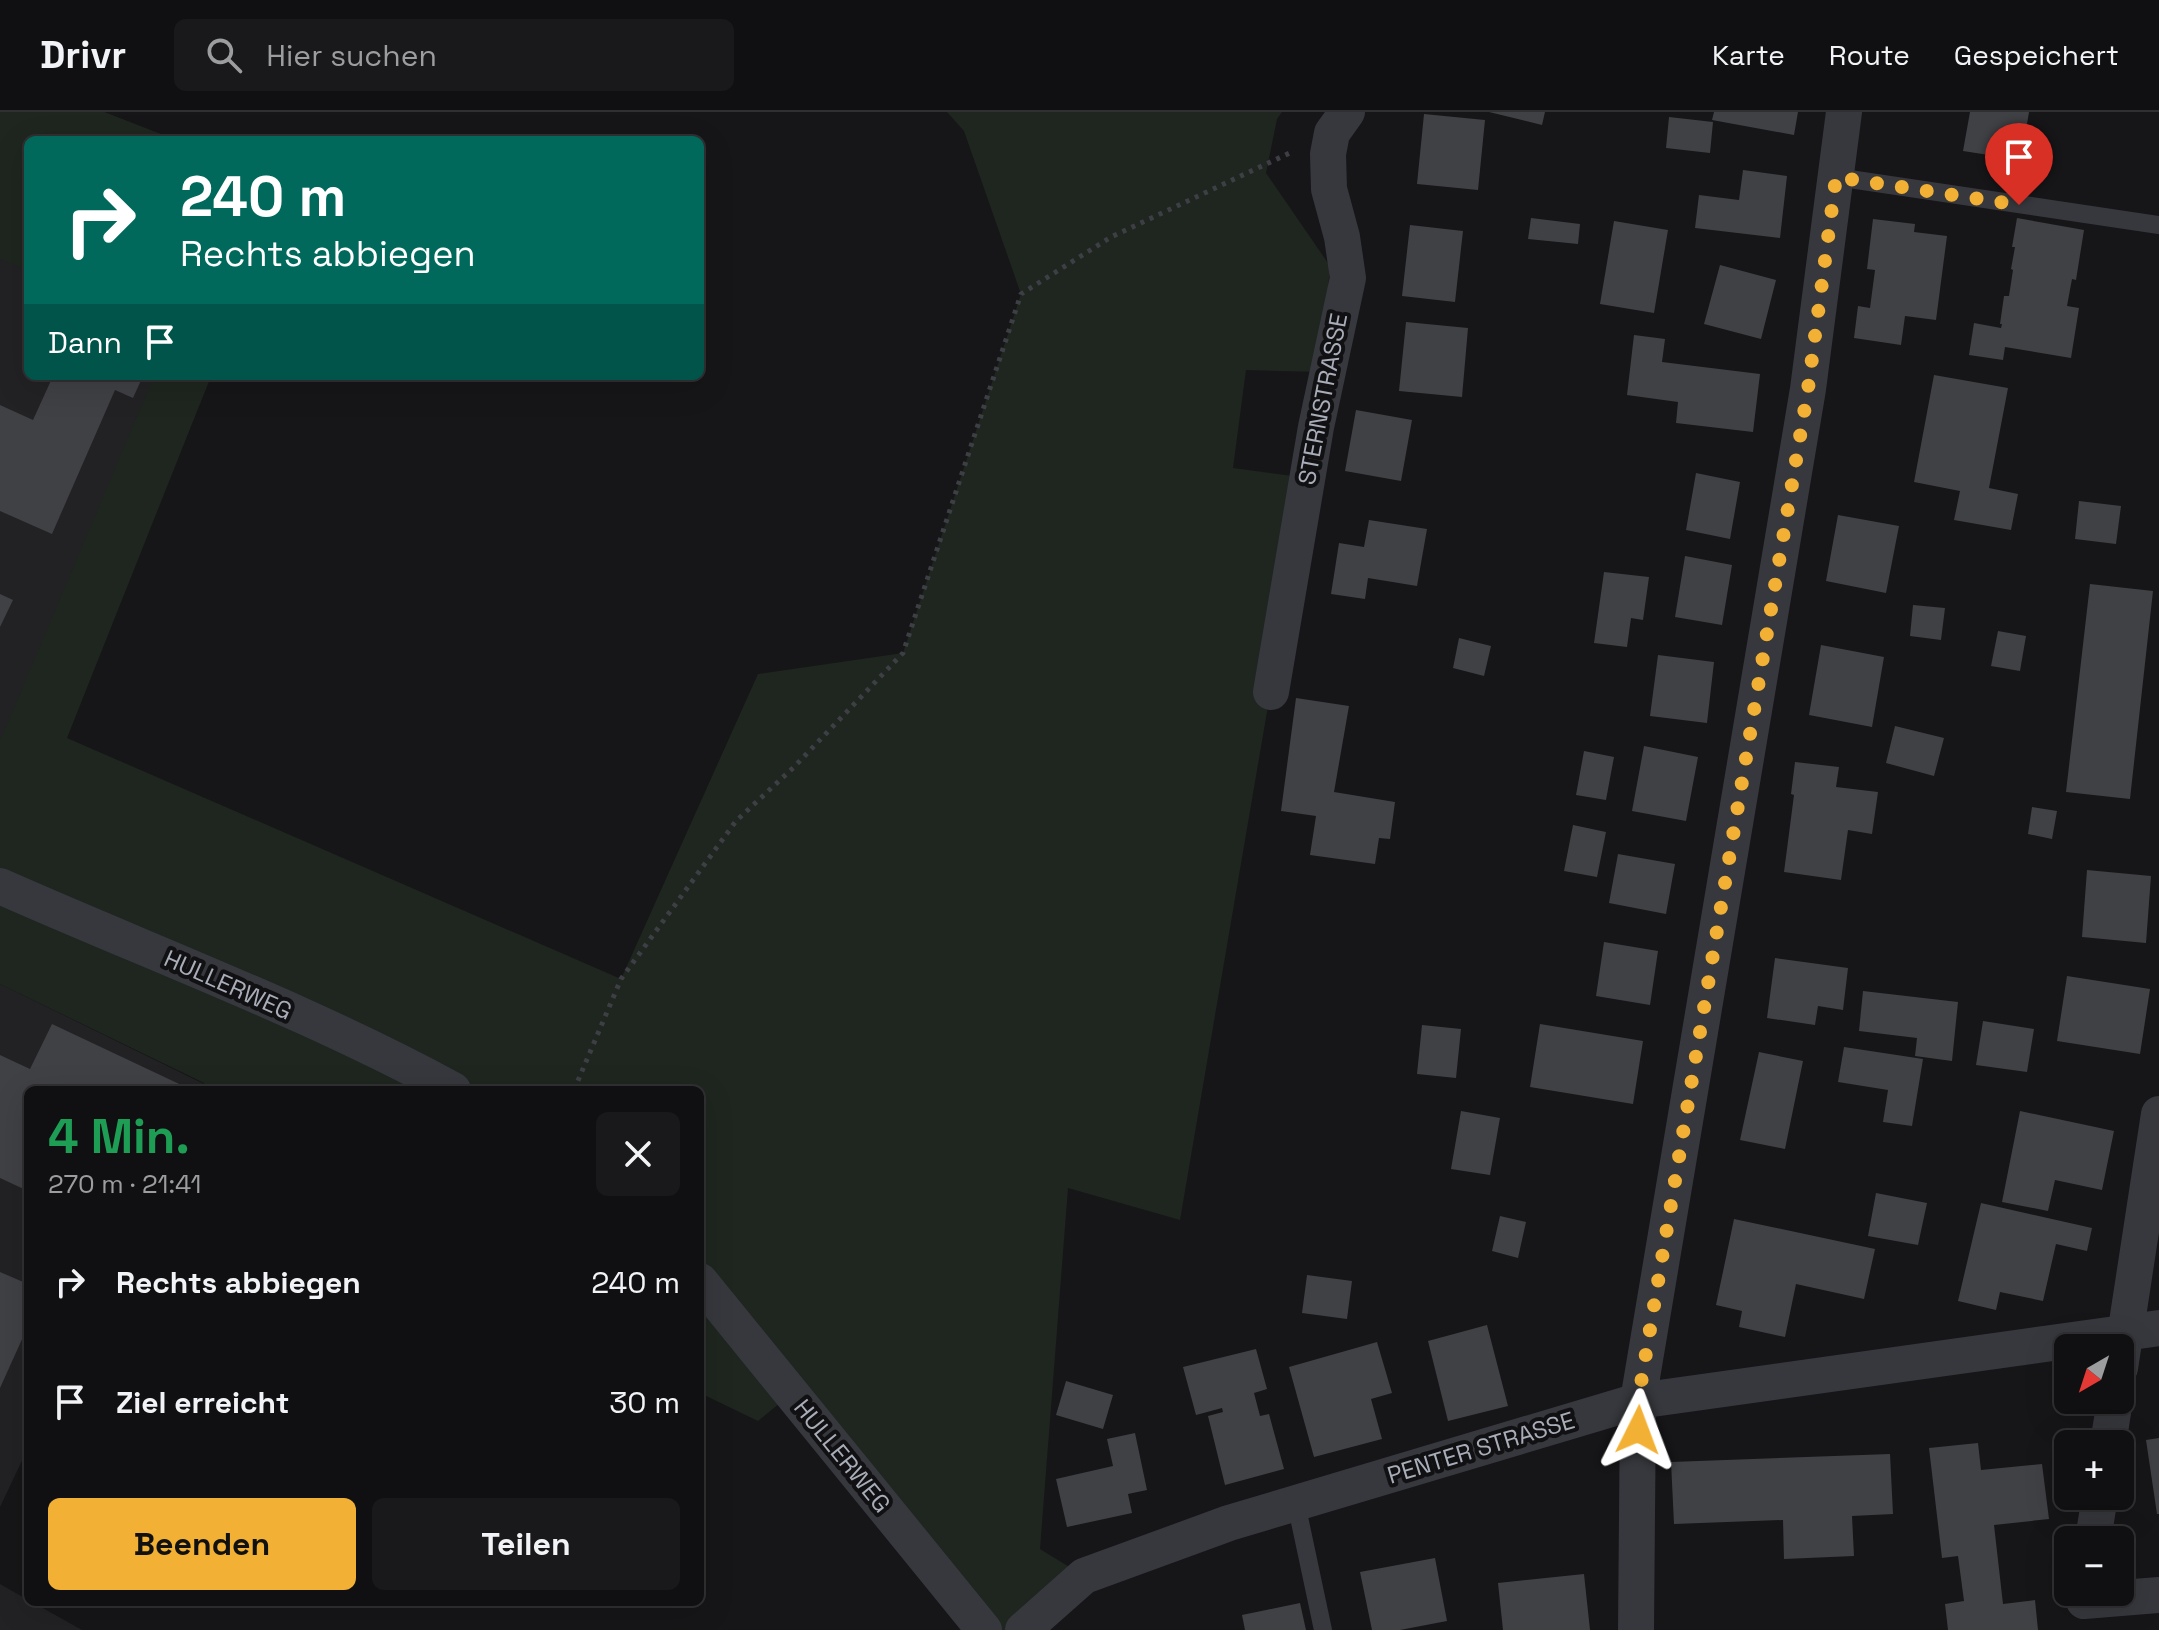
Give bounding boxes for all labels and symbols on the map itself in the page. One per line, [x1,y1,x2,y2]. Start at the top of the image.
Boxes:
pin [1985,123,2053,205]
street label: STERNSTRASSE [1291,311,1354,487]
street label: HULLERWEG [159,943,297,1027]
north arrow [2054,1334,2134,1414]
position arrow [1596,1388,1680,1472]
street label: HULLERWEG [787,1393,898,1519]
street label: PENTER STRASSE [1384,1404,1578,1491]

